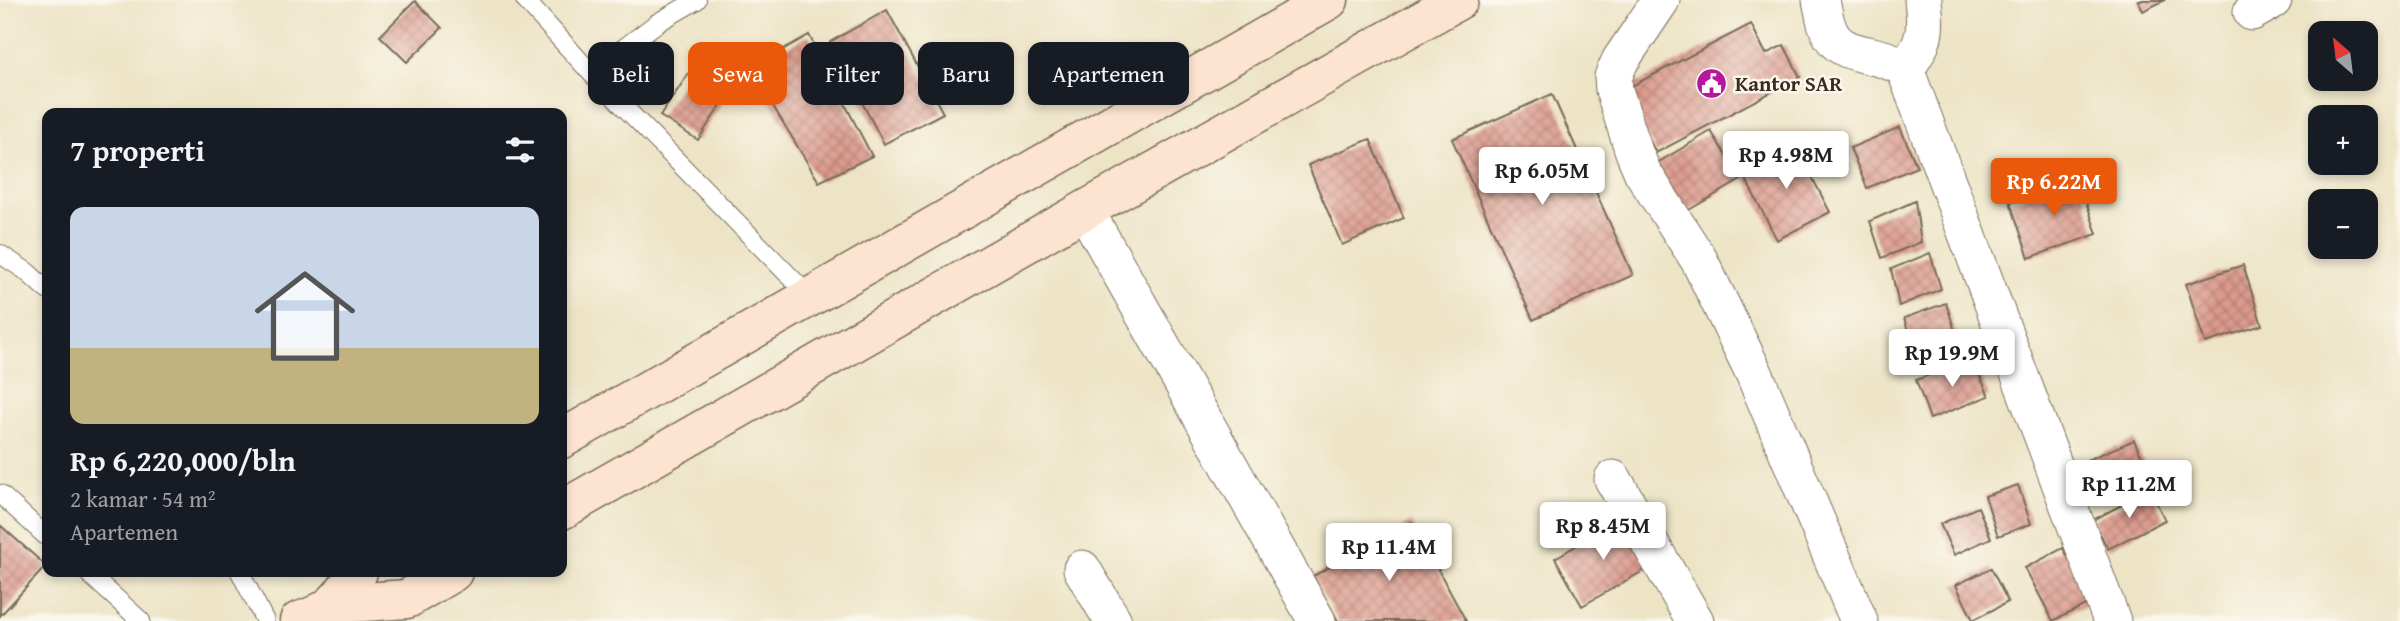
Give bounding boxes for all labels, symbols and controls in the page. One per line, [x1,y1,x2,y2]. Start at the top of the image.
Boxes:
north arrow [2308,21,2378,91]
map controls [2308,21,2378,259]
chip: Beli [588,42,674,105]
chip: Sewa [688,42,787,105]
chip: Filter [801,42,904,105]
chip: Baru [918,42,1014,105]
chip: Apartemen [1028,42,1189,105]
public building icon: Kantor SAR [1695,67,1729,101]
place label: Kantor SAR [1735,68,1843,99]
button: + [2308,105,2378,175]
text: 7 properti [70,128,205,172]
icon: filters [501,131,539,169]
pin: Rp 4.98M [1714,132,1858,191]
text: Rp 4.98M [1739,137,1833,170]
pin: Rp 6.05M [1470,148,1614,207]
text: Rp 6.05M [1495,153,1589,186]
pin: Rp 6.22M [1982,158,2126,218]
text: Rp 6.22M [2007,164,2101,197]
button: − [2308,189,2378,259]
icon: home [242,253,368,379]
pin: Rp 19.9M [1880,330,2024,389]
text: Rp 19.9M [1905,335,1999,368]
text: Rp 6,220,000/bln [70,438,296,482]
pin: Rp 11.2M [2057,461,2201,520]
text: Rp 11.2M [2082,466,2176,499]
text: 2 kamar · 54 m² [70,482,216,515]
pin: Rp 8.45M [1531,503,1675,562]
text: Rp 8.45M [1556,508,1650,541]
text: Apartemen [70,515,178,548]
pin: Rp 11.4M [1317,524,1461,583]
text: Rp 11.4M [1342,529,1436,562]

